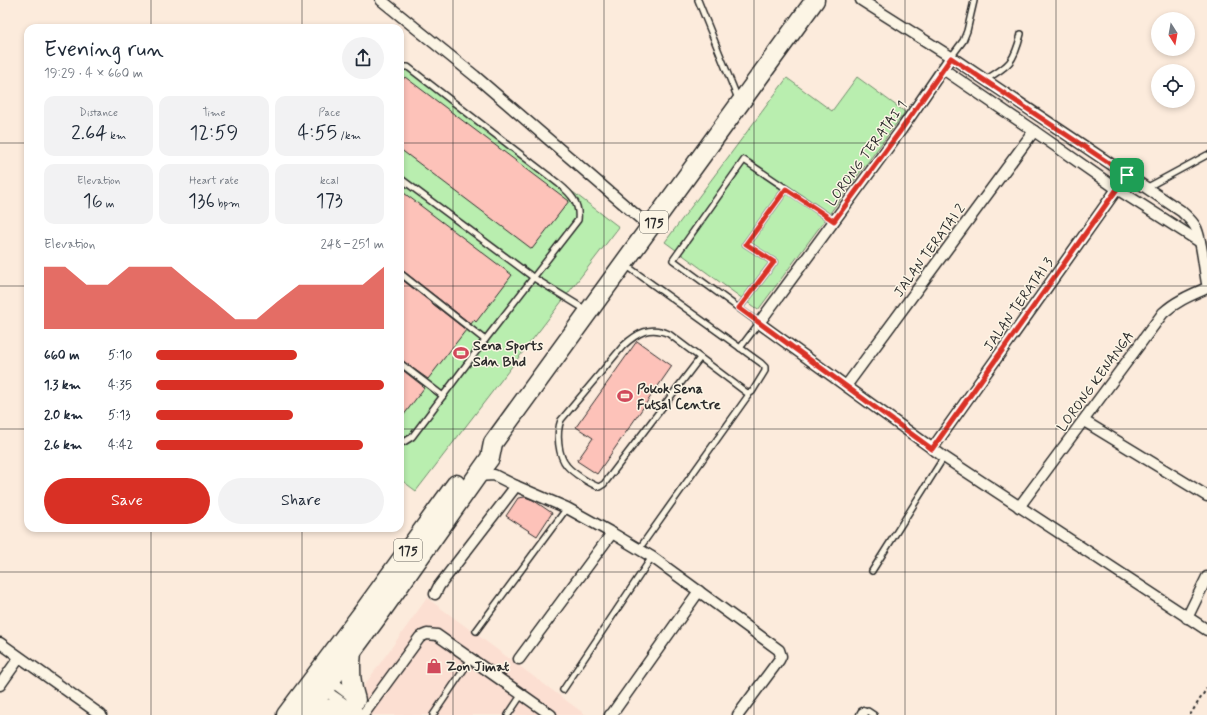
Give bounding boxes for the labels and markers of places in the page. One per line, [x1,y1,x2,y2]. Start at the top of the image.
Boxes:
pin [1110,158,1144,192]
place label: Sena Sports Sdn Bhd [473,337,544,371]
sports icon: Sena Sports Sdn Bhd [452,344,470,362]
place label: Pokok Sena Futsal Centre [637,380,721,414]
sports icon: Pokok Sena Futsal Centre [616,387,634,405]
shop icon: Zon Jimat [425,657,443,675]
place label: Zon Jimat [446,658,510,676]

